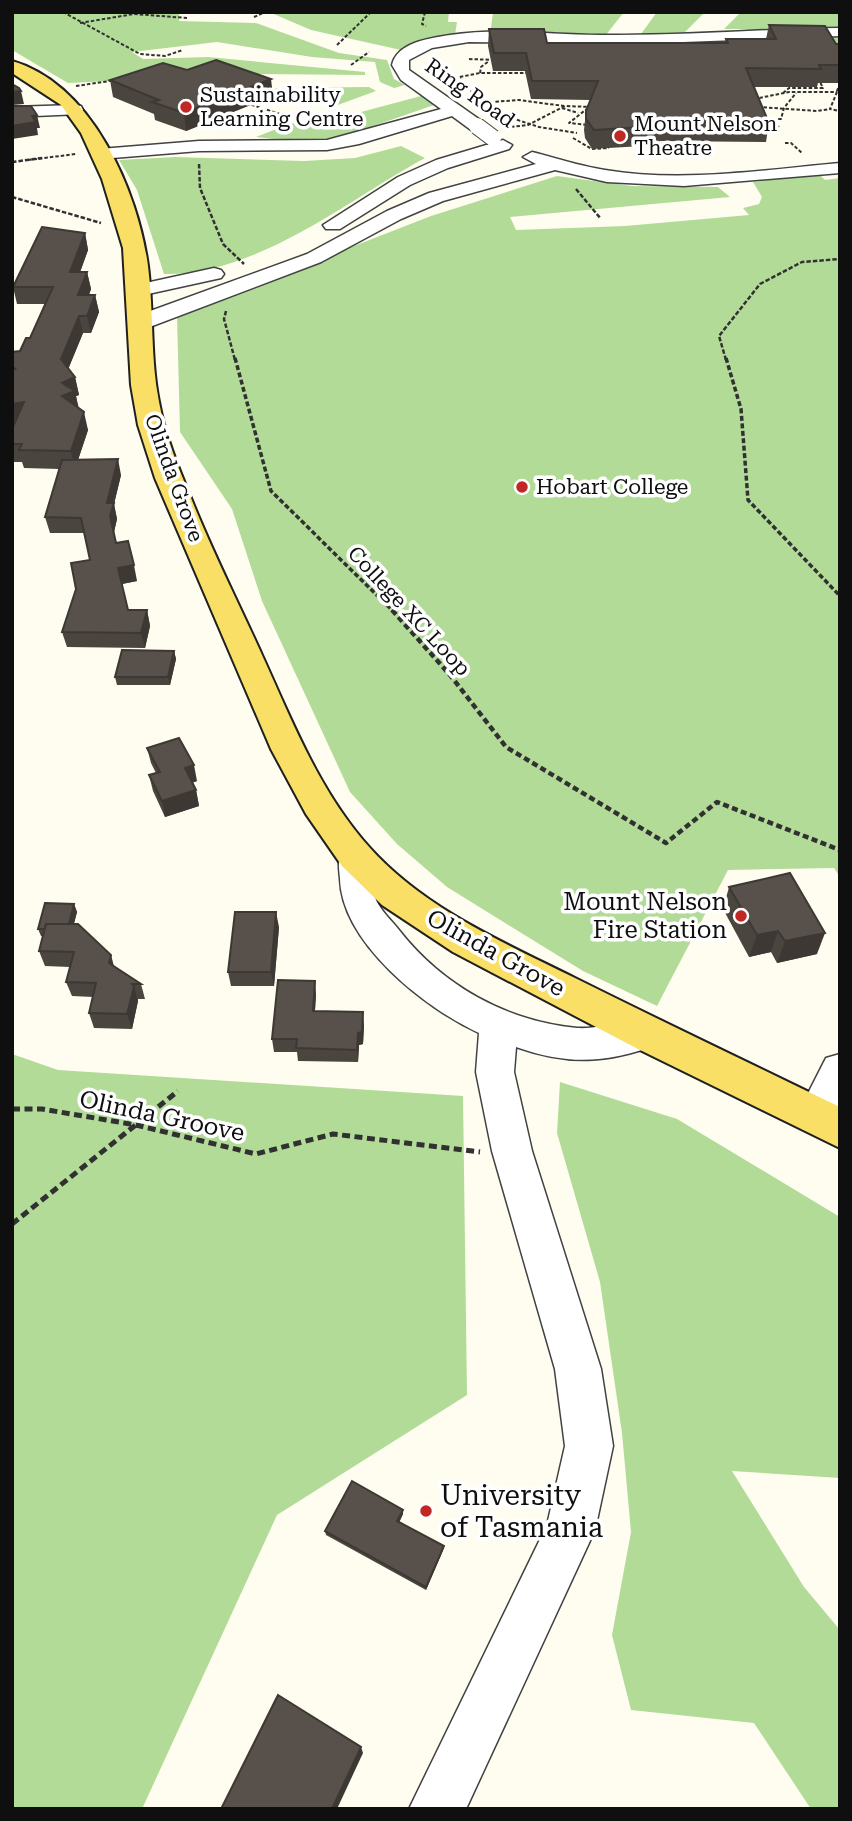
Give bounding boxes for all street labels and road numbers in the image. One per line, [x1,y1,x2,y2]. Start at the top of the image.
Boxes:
street label: Ring Road [421,53,520,133]
street label: Olinda Grove [140,411,208,545]
street label: College XC Loop [343,541,475,681]
street label: Olinda Grove [422,904,570,1002]
street label: Olinda Groove [77,1085,247,1147]

